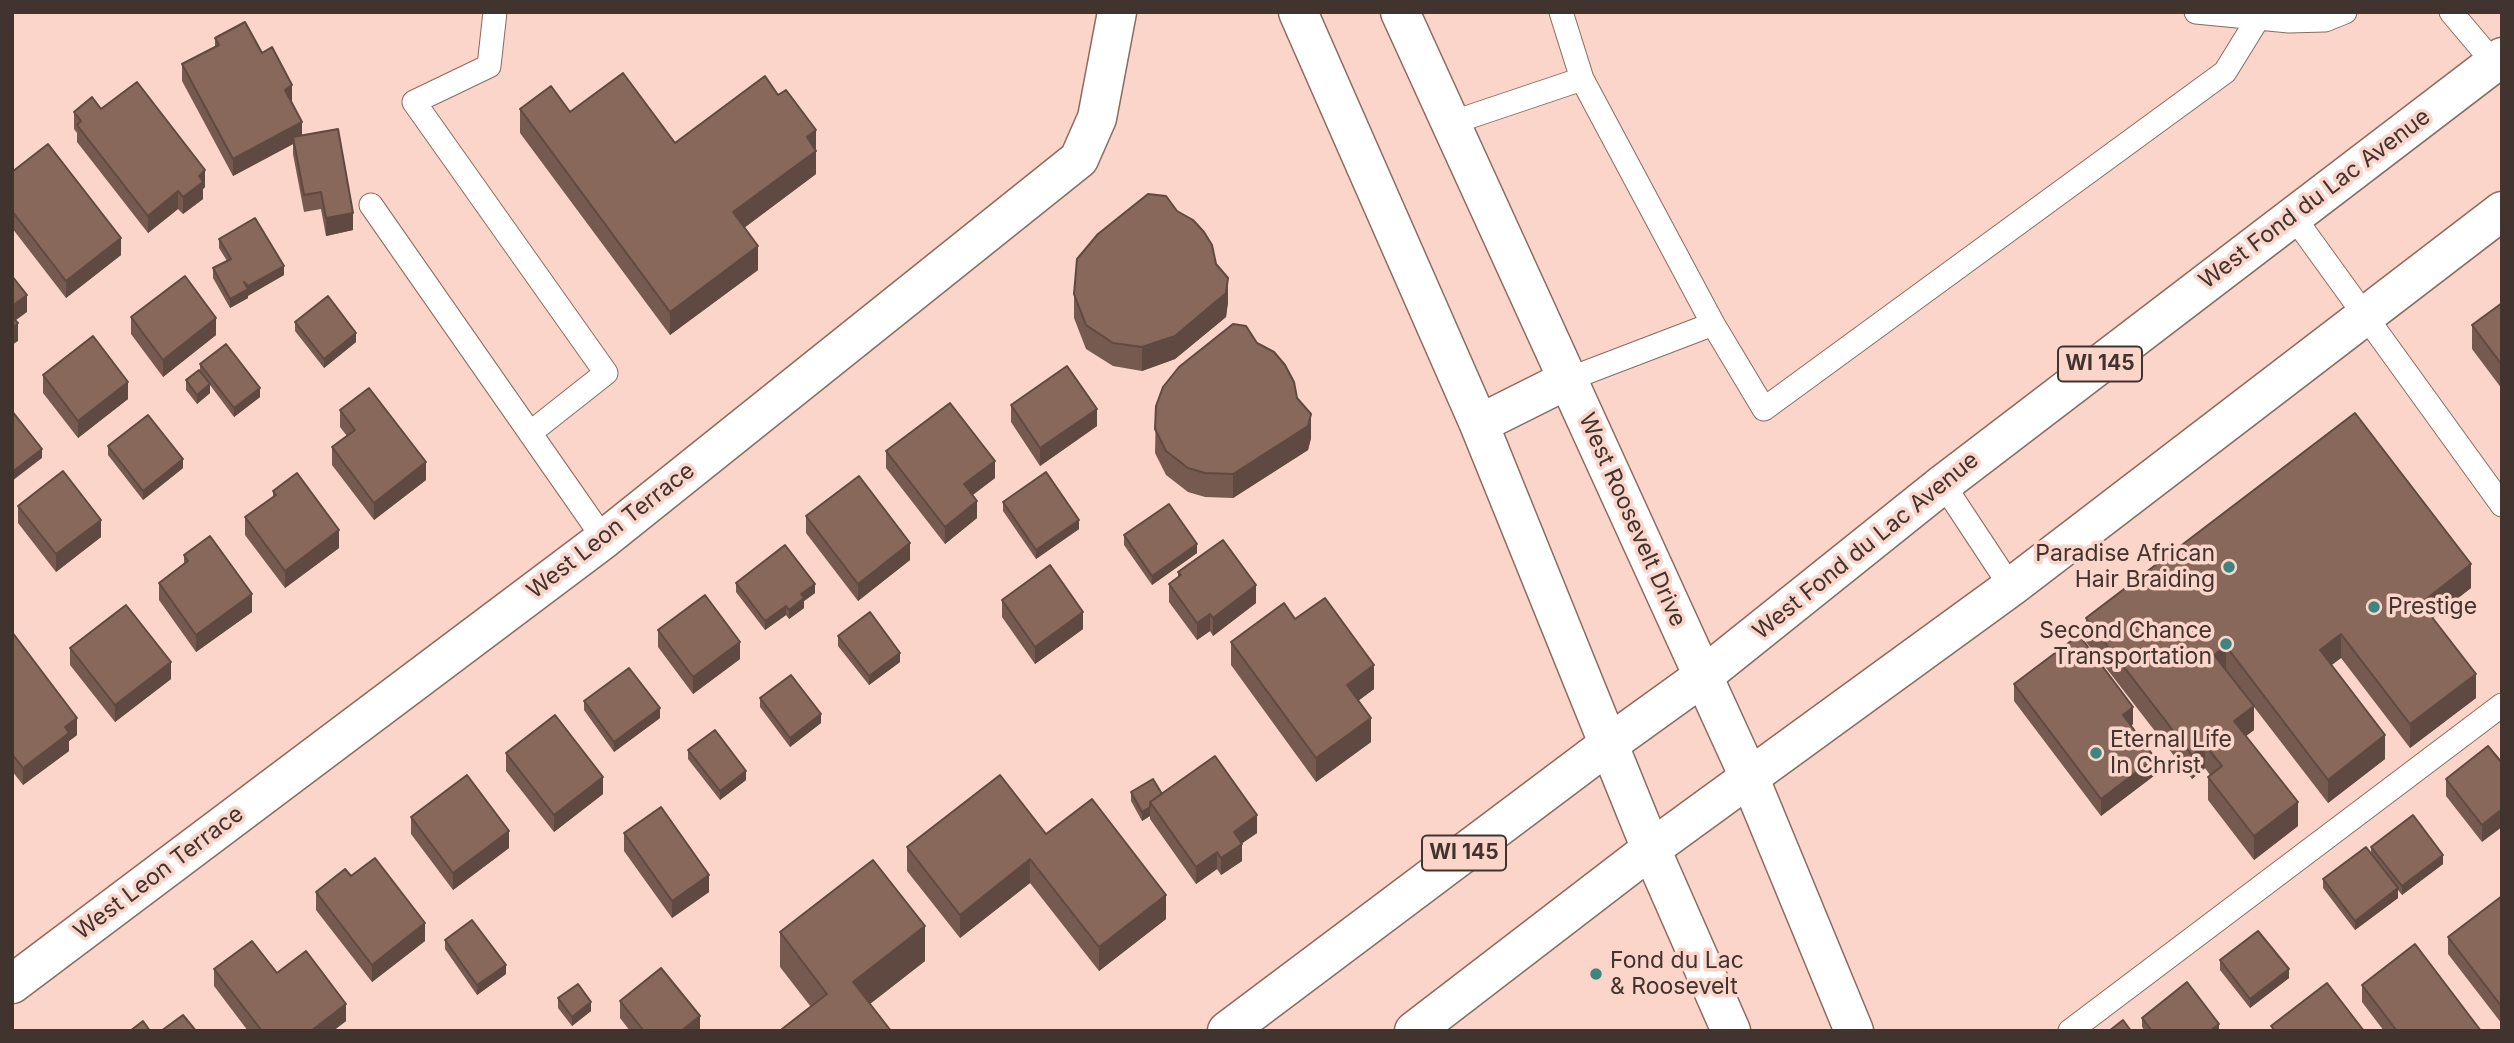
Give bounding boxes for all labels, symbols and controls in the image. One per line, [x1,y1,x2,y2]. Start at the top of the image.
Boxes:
street label: West Fond du Lac Avenue [2194,103,2436,295]
road number: WI 145 [2058,346,2142,382]
street label: West Roosevelt Drive [1572,409,1692,631]
street label: West Fond du Lac Avenue [1748,447,1984,645]
street label: West Leon Terrace [522,457,700,605]
place label: Paradise African Hair Braiding [2035,540,2215,594]
marker: Paradise African Hair Braiding [2221,559,2237,575]
place label: Prestige [2388,593,2477,621]
marker: Prestige [2366,599,2382,615]
place label: Second Chance Transportation [2039,617,2212,671]
marker: Second Chance Transportation [2218,636,2234,652]
place label: Eternal Life In Christ [2110,726,2232,780]
marker: Eternal Life In Christ [2088,745,2104,761]
street label: West Leon Terrace [69,800,249,946]
road number: WI 145 [1422,836,1506,870]
place label: Fond du Lac & Roosevelt [1610,947,1744,1001]
marker: Fond du Lac & Roosevelt [1588,966,1604,982]

